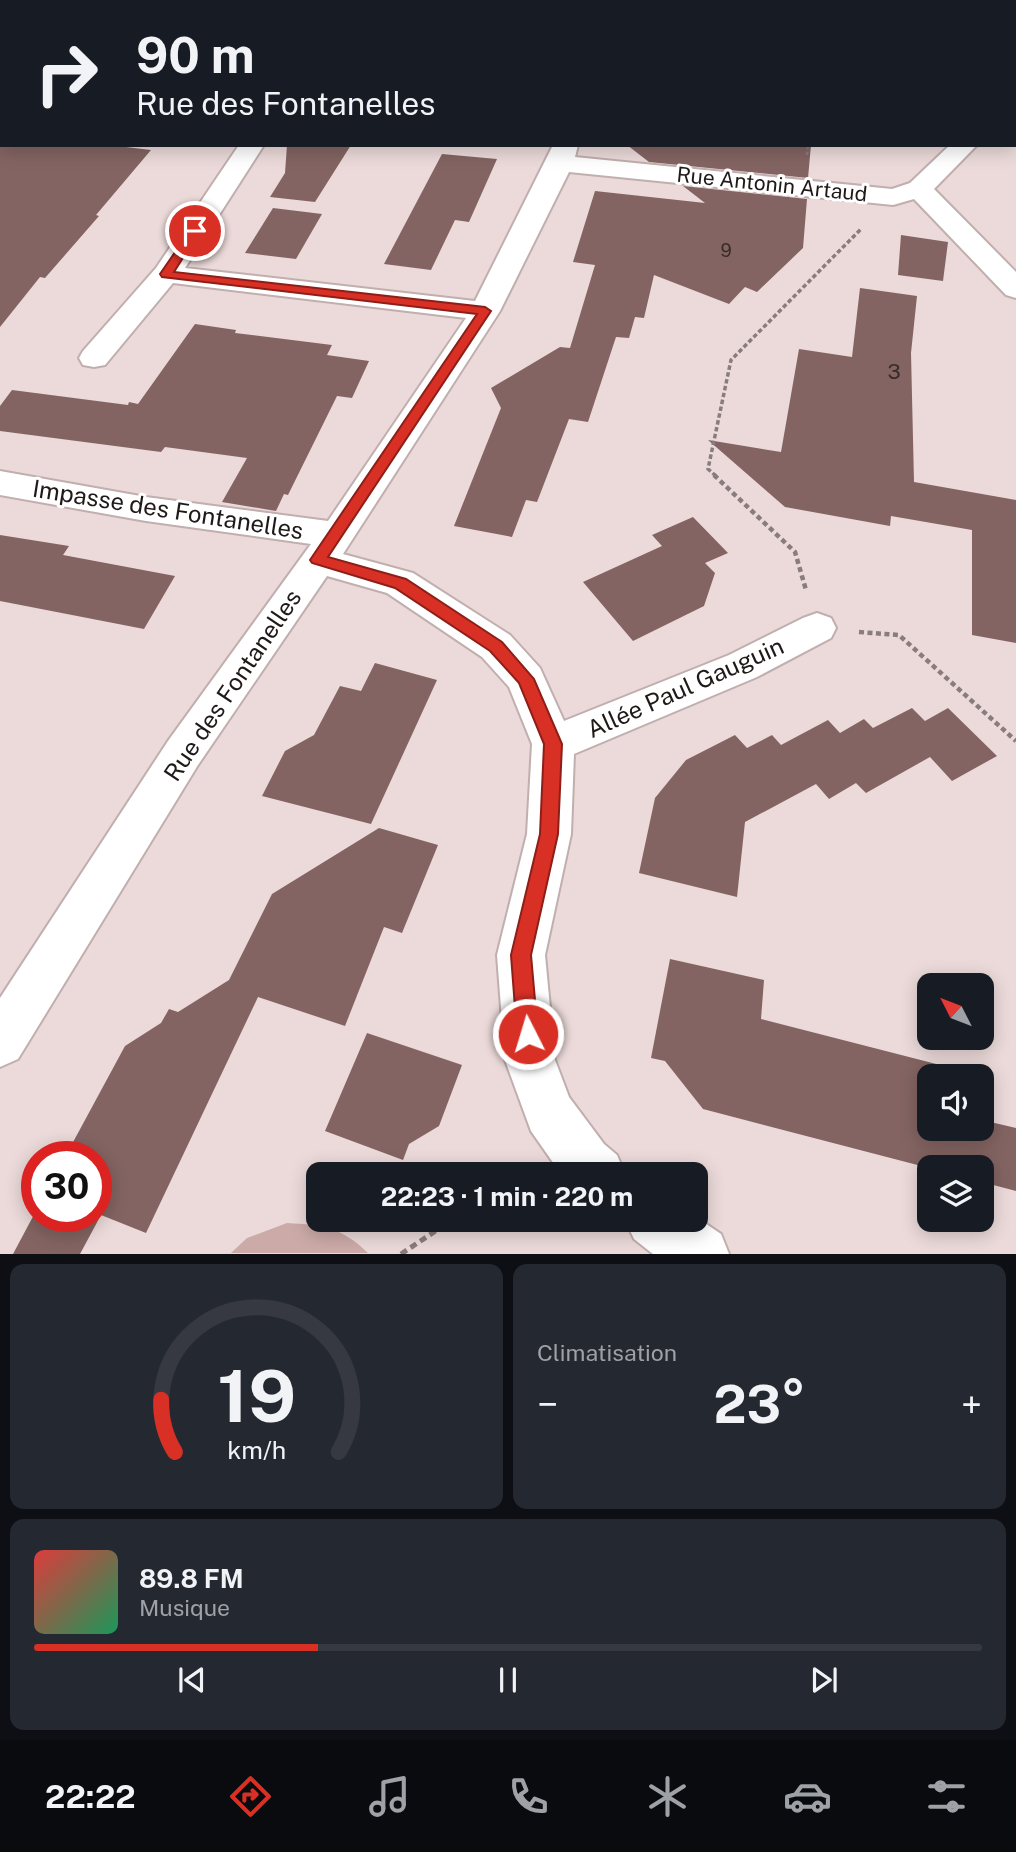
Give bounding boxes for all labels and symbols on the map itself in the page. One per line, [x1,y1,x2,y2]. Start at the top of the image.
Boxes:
street label: Rue Antonin Artaud [676,162,868,206]
pin [165,201,225,261]
house number: 9 [720,240,732,261]
house number: 3 [887,359,901,384]
street label: Impasse des Fontanelles [31,474,305,544]
street label: Rue des Fontanelles [158,584,306,786]
street label: Allée Paul Gauguin [582,631,788,743]
north arrow [917,973,994,1050]
position arrow [491,997,565,1071]
speed limit sign: 30 [21,1141,112,1232]

